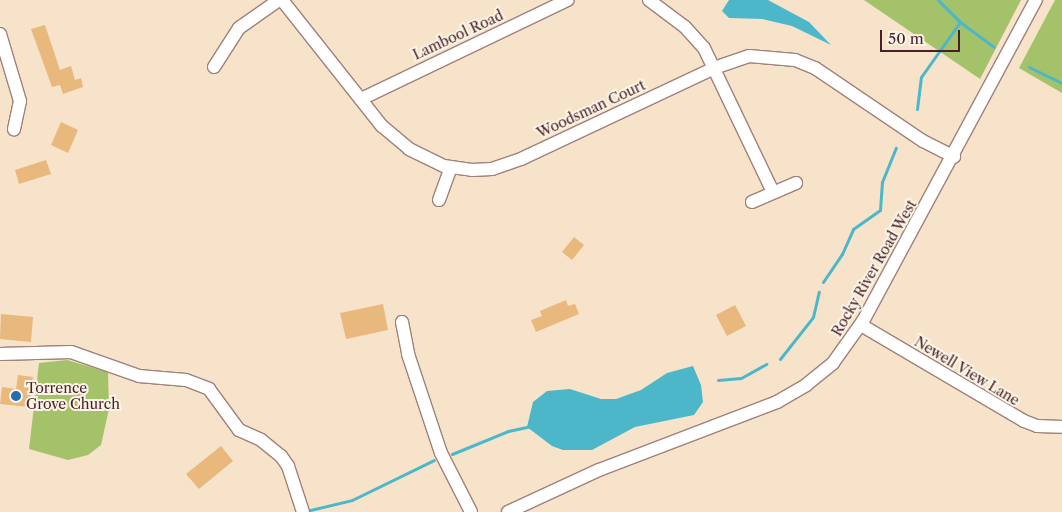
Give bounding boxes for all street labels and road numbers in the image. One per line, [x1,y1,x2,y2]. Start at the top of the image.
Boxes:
street label: Lambool Road [410,7,506,63]
street label: Woodsman Court [534,77,648,141]
street label: Rocky River Road West [828,196,920,340]
street label: Newell View Lane [911,333,1023,409]

